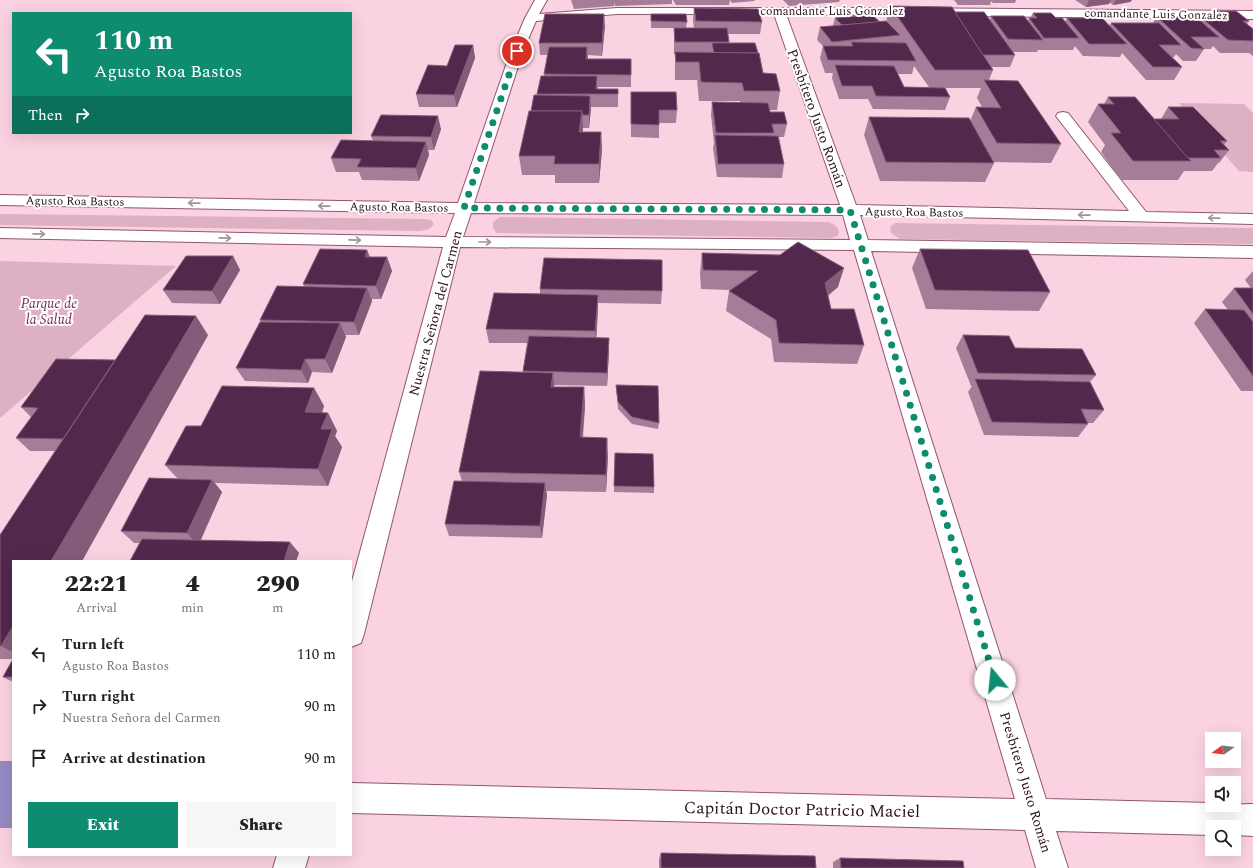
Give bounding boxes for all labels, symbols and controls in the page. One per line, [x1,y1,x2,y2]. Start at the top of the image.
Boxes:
street label: comandante Luis Gonzalez [760,2,904,21]
street label: comandante Luis Gonzalez [1084,4,1228,25]
text: 110 m [94,19,173,62]
icon: left [28,28,80,80]
pin [500,34,534,68]
icon: arrive [506,40,528,62]
street label: Presbítero Justo Román [782,46,851,191]
text: Agusto Roa Bastos [94,58,242,85]
text: Then [28,104,63,127]
icon: right [71,104,93,126]
street label: Agusto Roa Bastos [25,191,125,212]
street label: Agusto Roa Bastos [349,197,449,218]
one-way arrow [188,199,201,207]
one-way arrow [318,202,331,209]
street label: Agusto Roa Bastos [864,202,964,223]
one-way arrow [1078,212,1091,219]
one-way arrow [1208,214,1221,222]
street label: Nuestra Señora del Carmen [403,228,468,398]
one-way arrow [32,230,45,238]
one-way arrow [218,234,231,241]
one-way arrow [348,236,361,244]
one-way arrow [478,238,491,246]
park label: Parque de la Salud [21,293,77,330]
text: 22:21 [64,566,129,602]
text: 4 [185,566,200,602]
text: 290 [256,566,300,602]
text: Arrival [76,598,117,618]
text: min [181,598,204,618]
text: m [272,598,284,618]
text: Turn left [62,633,124,656]
icon: left [28,643,50,665]
text: 110 m [297,643,336,666]
text: Agusto Roa Bastos [62,656,169,676]
position arrow [974,659,1016,701]
text: Turn right [62,685,135,708]
icon: right [28,695,50,717]
text: 90 m [304,695,336,718]
text: Nuestra Señora del Carmen [62,708,221,728]
street label: Presbítero Justo Román [994,709,1057,855]
north arrow [1205,732,1241,768]
map controls [1205,732,1241,856]
icon: arrive [28,747,50,769]
text: Arrive at destination [62,747,206,770]
text: 90 m [304,747,336,770]
button: sound [1205,776,1241,812]
street label: Capitán Doctor Patricio Maciel [684,795,920,825]
button: Exit [28,802,178,848]
button: Share [186,802,336,848]
button: search [1205,820,1241,856]

